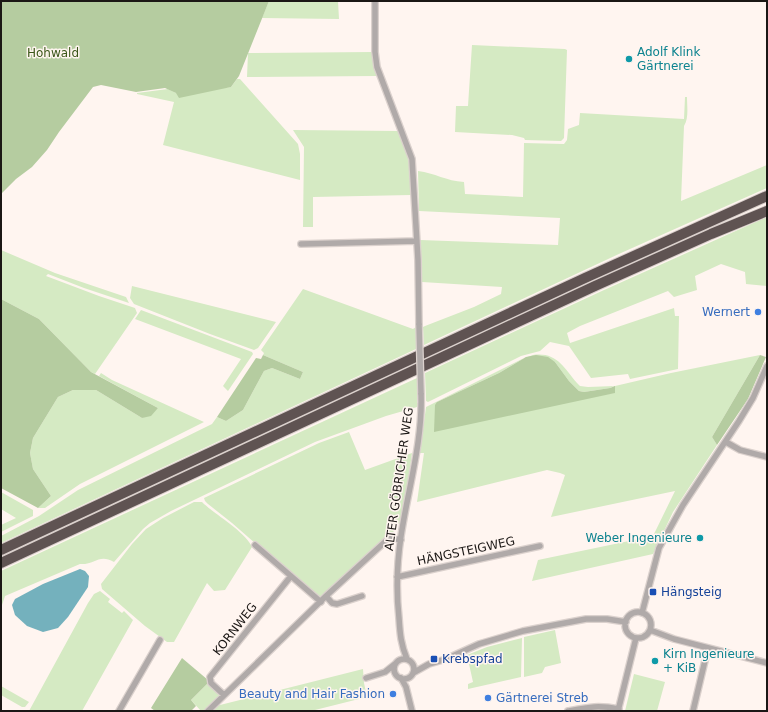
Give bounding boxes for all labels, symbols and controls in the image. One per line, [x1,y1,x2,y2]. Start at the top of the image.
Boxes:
place label: Adolf Klink Gärtnerei [637,45,700,73]
park label: Hohwald [27,46,79,60]
marker: Adolf Klink Gärtnerei [624,54,634,64]
place label: Wernert [702,305,750,319]
marker: Wernert [753,307,763,317]
street label: ALTER GÖBRICHER WEG [380,406,416,552]
place label: Weber Ingenieure [586,531,692,545]
street label: HÄNGSTEIGWEG [416,533,516,568]
marker: Weber Ingenieure [695,533,705,543]
place label: Hängsteig [661,585,722,599]
marker: Hängsteig [648,587,658,597]
street label: KORNWEG [210,600,260,658]
place label: Kirn Ingenieure + KiB [663,647,754,675]
place label: Krebspfad [442,652,503,666]
marker: Krebspfad [429,654,439,664]
marker: Kirn Ingenieure + KiB [650,656,660,666]
place label: Beauty and Hair Fashion [239,687,385,701]
marker: Beauty and Hair Fashion [388,689,398,699]
place label: Gärtnerei Streb [496,691,588,705]
marker: Gärtnerei Streb [483,693,493,703]

